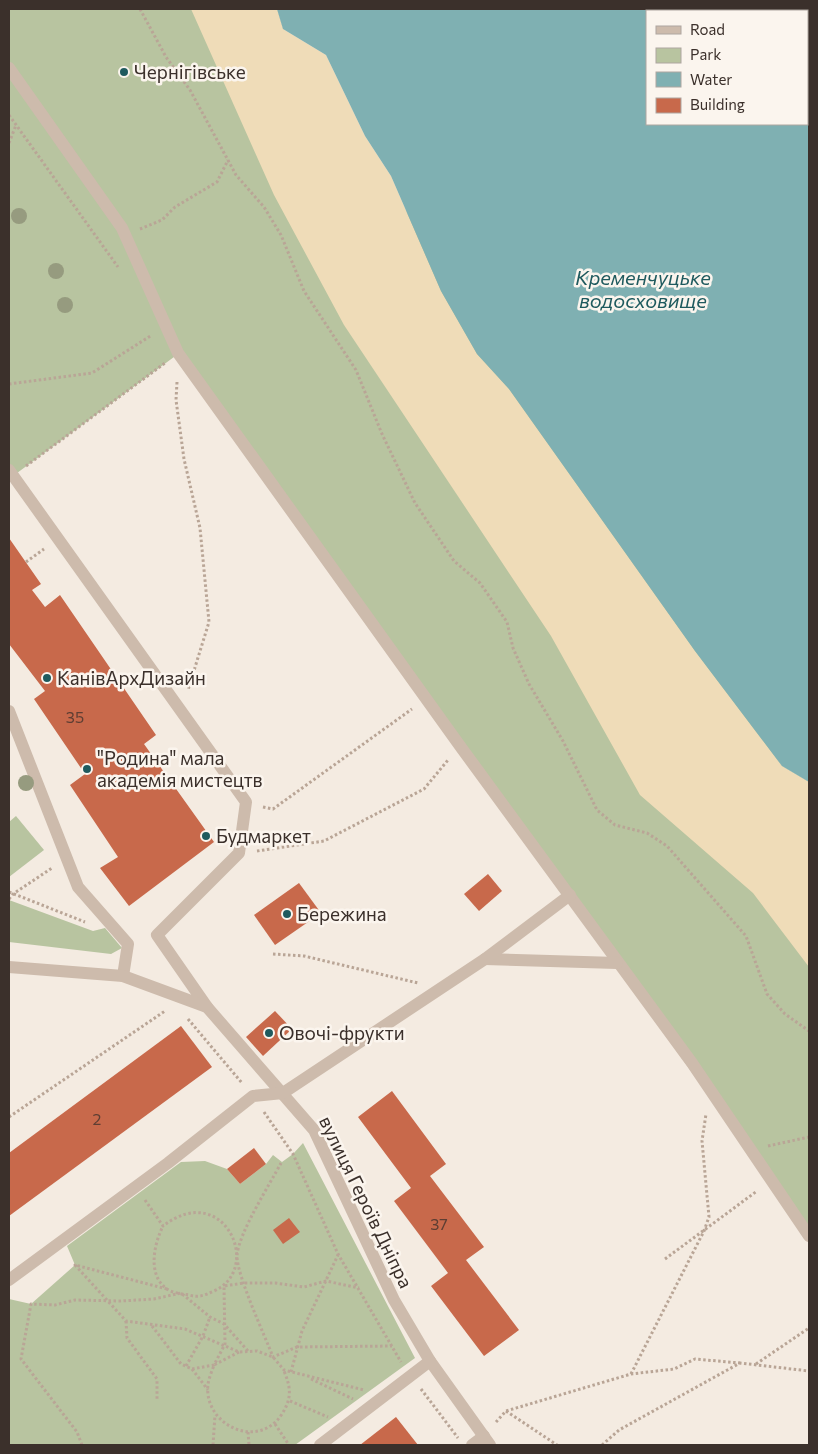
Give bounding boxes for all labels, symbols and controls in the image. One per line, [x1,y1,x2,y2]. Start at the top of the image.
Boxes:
legend [646,10,808,125]
text: Road [690,20,725,38]
text: Park [690,45,721,63]
place label: Чернігівське [134,60,246,83]
marker: Чернігівське [118,66,130,78]
text: Water [690,70,732,88]
text: Building [690,95,745,113]
water label: Кременчуцьке водосховище [575,265,711,312]
place label: КанівАрхДизайн [57,666,206,689]
marker: КанівАрхДизайн [41,672,53,684]
house number: 35 [66,707,84,726]
place label: "Родина" мала академія мистецтв [97,746,263,791]
marker: "Родина" мала академія мистецтв [81,763,93,775]
place label: Будмаркет [216,824,311,847]
marker: Будмаркет [200,830,212,842]
place label: Бережина [297,902,387,925]
marker: Бережина [281,908,293,920]
place label: Овочі-фрукти [279,1021,405,1044]
marker: Овочі-фрукти [263,1027,275,1039]
house number: 2 [93,1109,102,1128]
street label: вулиця Героїв Дніпра [315,1112,418,1292]
house number: 37 [430,1214,448,1233]

